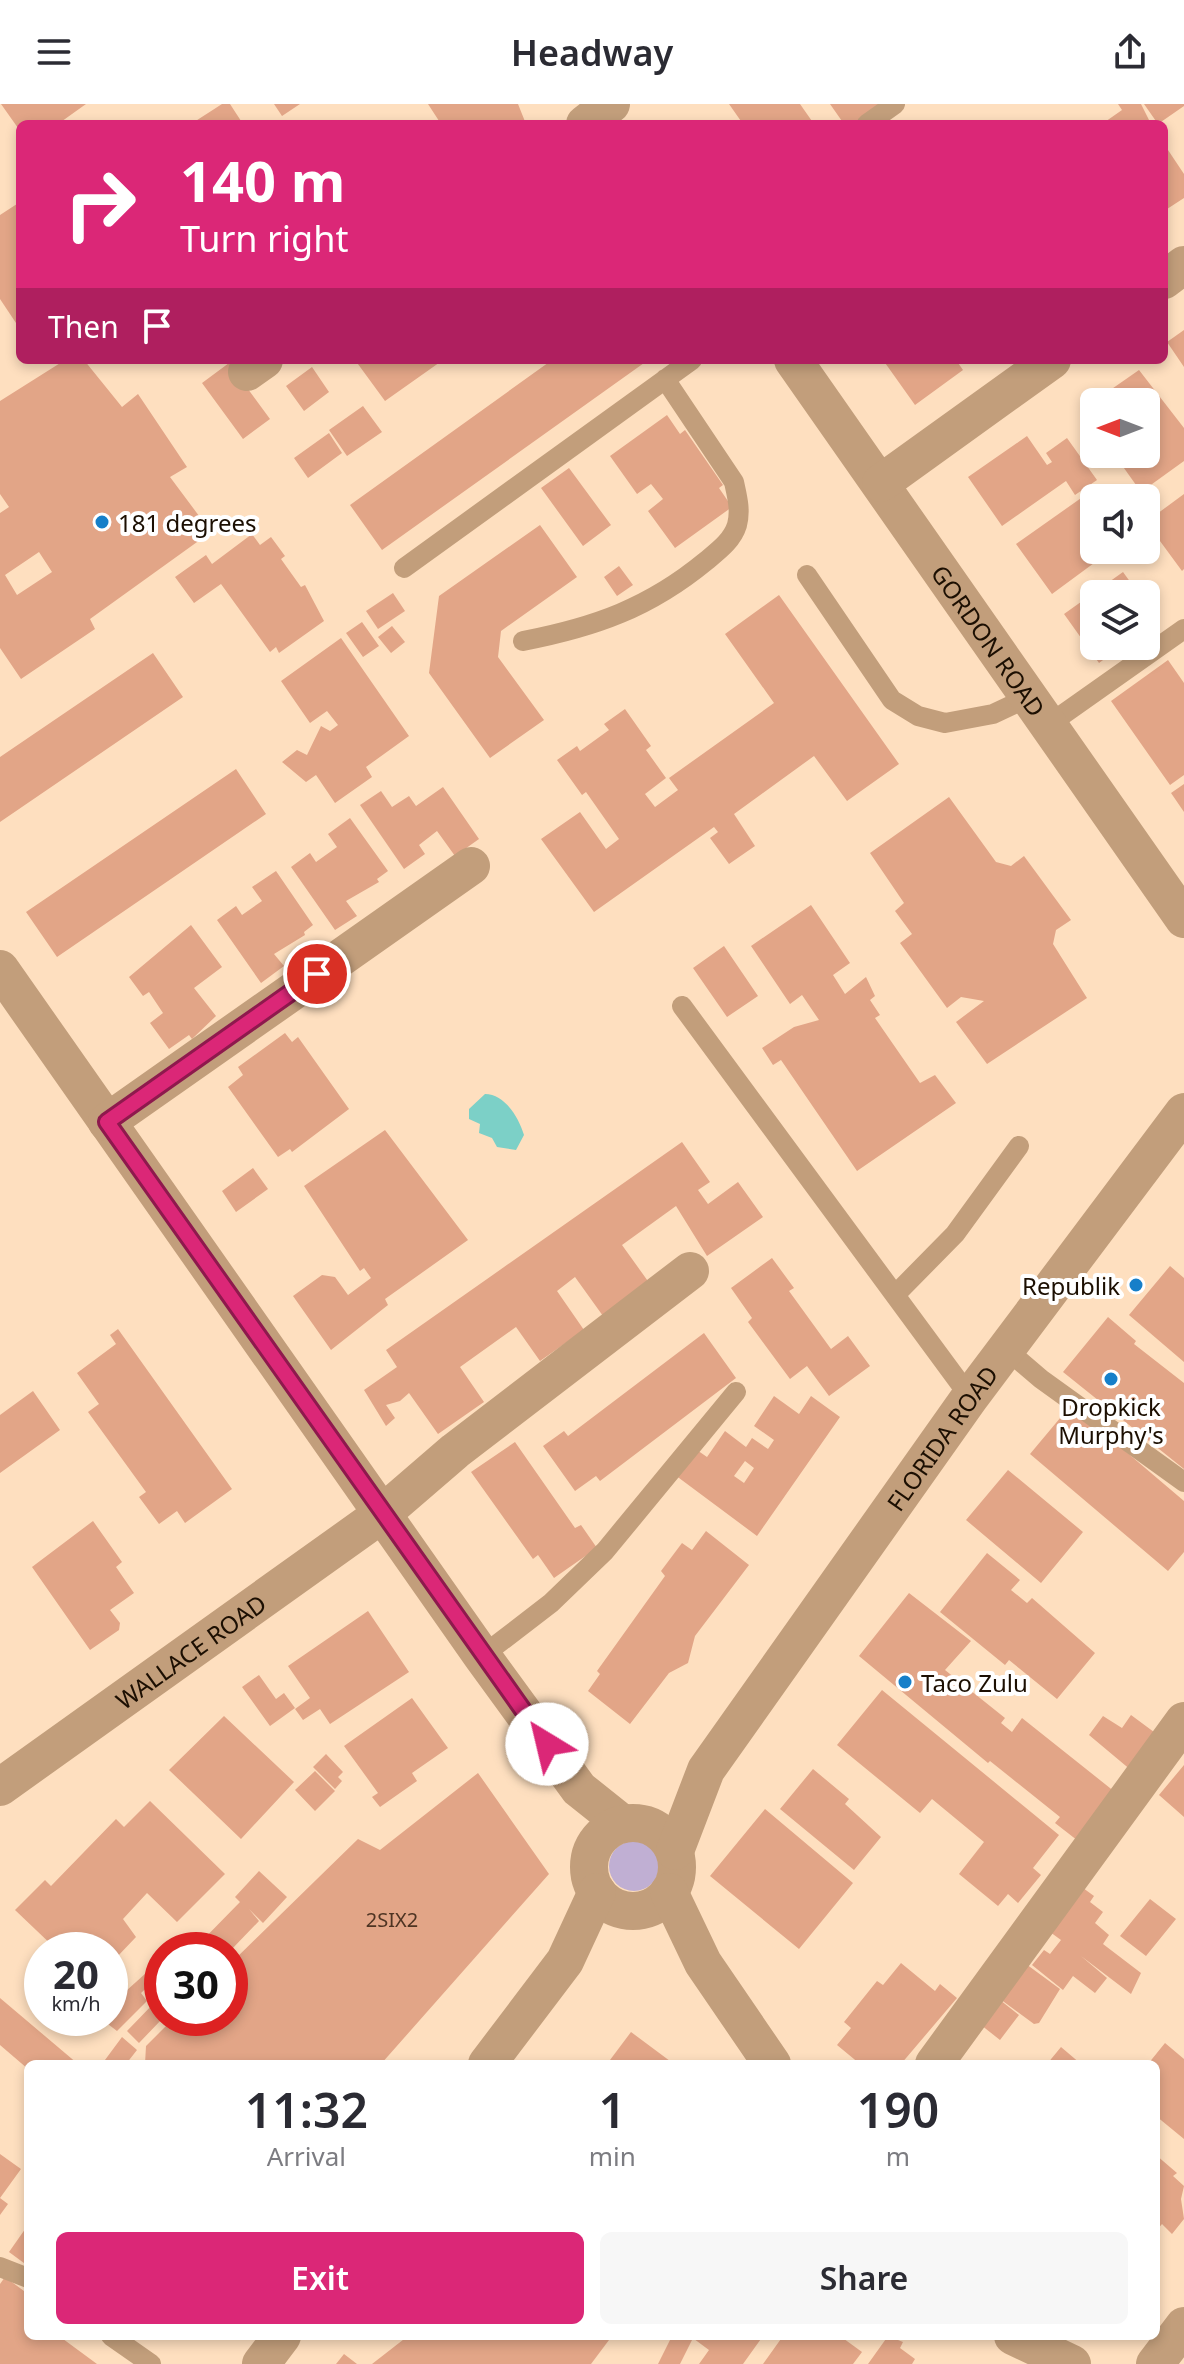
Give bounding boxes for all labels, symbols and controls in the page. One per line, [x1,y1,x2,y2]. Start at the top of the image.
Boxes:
text: Headway [511,28,673,77]
icon: menu [32,30,76,74]
icon: share [1108,30,1152,74]
text: 140 m [180,142,345,218]
icon: right [48,152,152,256]
text: Turn right [180,214,348,263]
icon: arrive [135,304,179,348]
text: Then [48,306,119,347]
north arrow [1080,388,1160,468]
map controls [1080,388,1160,660]
button: sound [1080,484,1160,564]
place label: 181 degrees [118,506,256,539]
marker: 181 degrees [93,513,111,531]
street label: GORDON ROAD [924,558,1054,723]
button: layers [1080,580,1160,660]
pin [283,940,351,1008]
icon: arrive [295,952,339,996]
place label: Republik [1022,1269,1120,1302]
marker: Republik [1127,1276,1145,1294]
street label: FLORIDA ROAD [878,1358,1005,1517]
marker: Dropkick Murphy's [1102,1370,1120,1388]
place label: Dropkick Murphy's [1058,1390,1164,1451]
street label: WALLACE ROAD [109,1586,272,1716]
place label: Taco Zulu [921,1666,1028,1699]
marker: Taco Zulu [896,1673,914,1691]
position arrow [505,1702,589,1786]
house number: 2SIX2 [366,1906,418,1933]
speed limit sign: 30 [144,1932,248,2036]
text: 20 [53,1946,99,2001]
text: km/h [51,1990,101,2017]
text: 11:32 [245,2077,368,2142]
text: 1 [599,2077,626,2142]
text: 190 [857,2077,939,2142]
text: Arrival [267,2138,346,2174]
text: min [589,2138,636,2174]
text: m [886,2138,910,2174]
button: Exit [56,2232,584,2324]
button: Share [600,2232,1128,2324]

